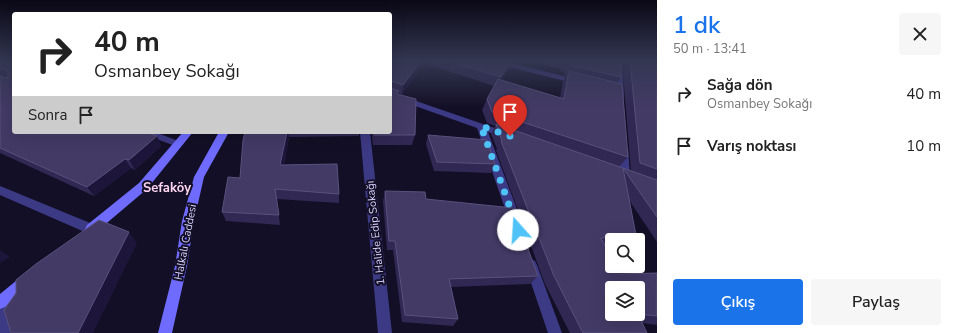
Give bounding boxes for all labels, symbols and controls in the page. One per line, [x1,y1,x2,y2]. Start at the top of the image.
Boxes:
text: 1 dk [673,9,720,41]
button: close [899,13,941,55]
text: 40 m [94,23,160,61]
icon: right [28,28,80,80]
text: 50 m · 13:41 [673,40,747,58]
text: Osmanbey Sokağı [94,59,240,83]
text: Sağa dön [707,75,772,95]
icon: right [673,83,695,105]
text: 40 m [906,84,941,104]
pin [493,95,527,136]
text: Osmanbey Sokağı [707,95,812,113]
icon: arrive [499,101,521,123]
icon: arrive [75,104,97,126]
text: Sonra [28,105,67,125]
icon: arrive [673,135,695,157]
text: Varış noktası [707,136,796,156]
text: 10 m [906,136,941,156]
district label: Sefaköy [143,179,191,197]
street label: 1. Halide Edip Sokağı [363,180,388,286]
street label: Halkalı Caddesi [171,203,200,281]
position arrow [497,209,539,251]
map controls [605,233,645,321]
button: search [605,233,645,273]
button: Çıkış [673,279,803,325]
button: Paylaş [811,279,941,325]
button: layers [605,281,645,321]

